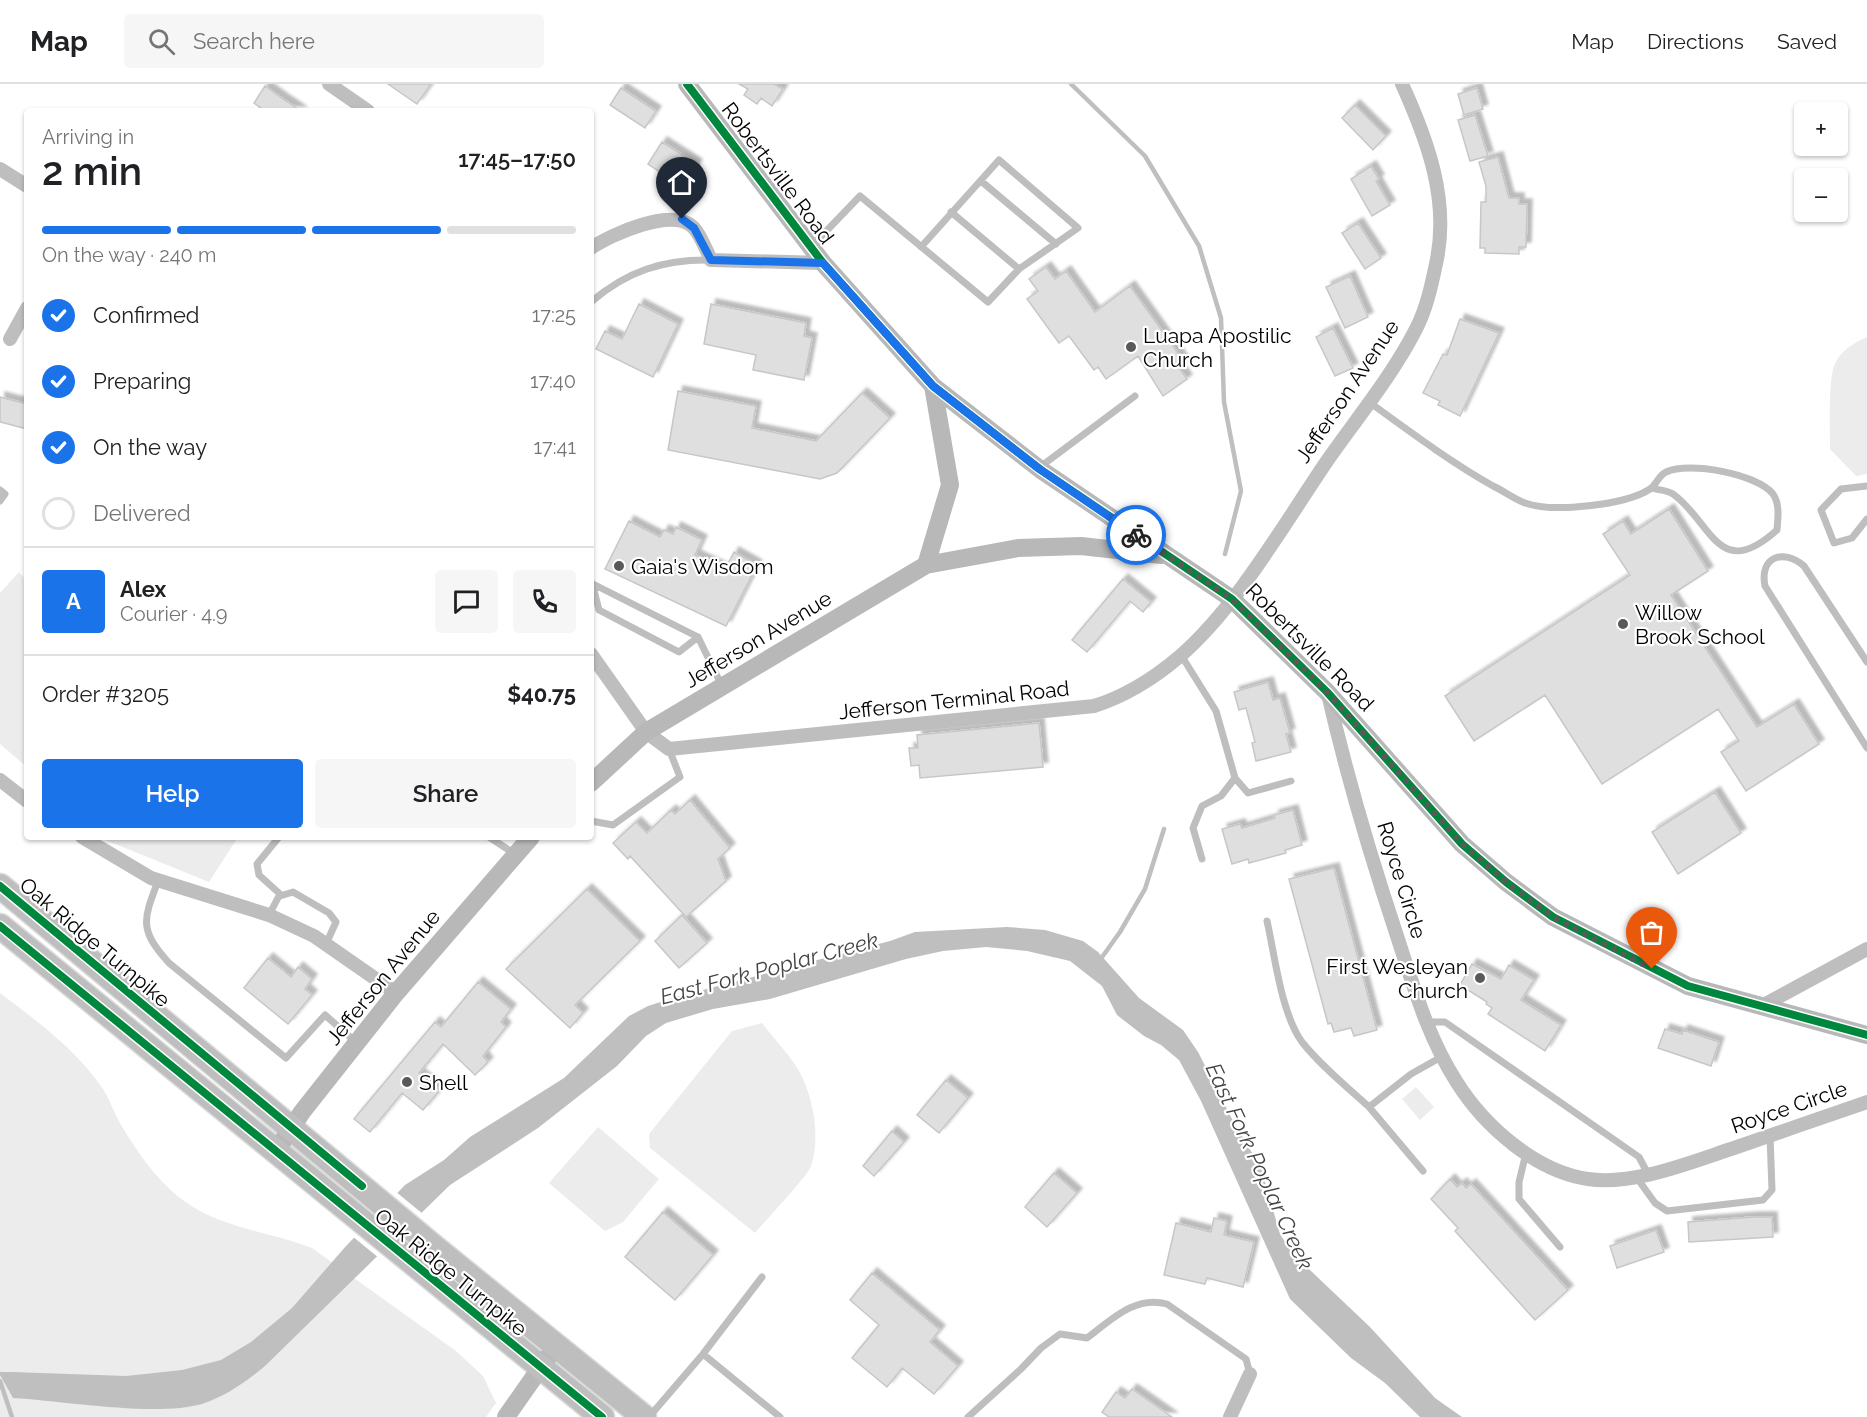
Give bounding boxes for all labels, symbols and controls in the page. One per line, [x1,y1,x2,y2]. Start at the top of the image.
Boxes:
search box [124,14,544,68]
text: Map [30,25,88,58]
icon: search [145,25,178,58]
text: Search here [193,28,315,54]
text: Map [1571,29,1614,54]
text: Directions [1647,29,1744,54]
text: Saved [1777,29,1837,54]
street label: Robertsville Road [717,97,839,249]
map controls [1794,102,1848,222]
button: + [1794,102,1848,156]
text: Arriving in [42,125,134,149]
text: 17:45–17:50 [458,146,576,172]
text: 2 min [42,148,142,194]
pin [656,157,707,219]
icon: home [665,166,698,199]
button: − [1794,168,1848,222]
text: On the way · 240 m [42,243,216,267]
icon: check [42,299,75,332]
text: Confirmed [93,302,200,328]
text: 17:25 [532,303,576,327]
street label: Jefferson Avenue [1290,315,1404,467]
place label: Luapa Apostilic Church [1143,323,1291,372]
marker: Luapa Apostilic Church [1124,340,1138,354]
icon: check [42,365,75,398]
text: Preparing [93,368,191,394]
text: 17:40 [530,369,576,393]
icon: check [42,431,75,464]
text: On the way [93,434,207,460]
text: 17:41 [534,435,576,459]
text: Delivered [93,500,191,526]
courier [1106,505,1166,565]
icon: bike [1120,519,1153,552]
place label: Gaia's Wisdom [631,554,773,579]
marker: Gaia's Wisdom [612,559,626,573]
button: chat [435,570,498,633]
button: phone [513,570,576,633]
text: Alex [120,576,166,602]
street label: Robertsville Road [1241,578,1379,716]
street label: Jefferson Avenue [680,585,836,693]
text: A [66,588,81,614]
place label: Willow Brook School [1635,600,1765,649]
text: Courier · 4.9 [120,602,228,626]
marker: Willow Brook School [1616,617,1630,631]
street label: Jefferson Terminal Road [837,675,1071,725]
text: Order #3205 [42,681,169,707]
text: $40.75 [507,681,576,707]
button: Help [42,759,303,828]
button: Share [315,759,576,828]
street label: Royce Circle [1372,818,1432,942]
street label: Oak Ridge Turnpike [15,872,175,1012]
street label: Jefferson Avenue [321,904,445,1050]
pin [1626,907,1677,969]
icon: bag [1635,916,1668,949]
water label: East Fork Poplar Creek [657,926,881,1010]
place label: First Wesleyan Church [1326,954,1468,1003]
marker: First Wesleyan Church [1473,971,1487,985]
water label: East Fork Poplar Creek [1201,1059,1319,1274]
place label: Shell [419,1070,468,1095]
marker: Shell [400,1075,414,1089]
street label: Royce Circle [1728,1075,1850,1139]
street label: Oak Ridge Turnpike [370,1203,532,1341]

